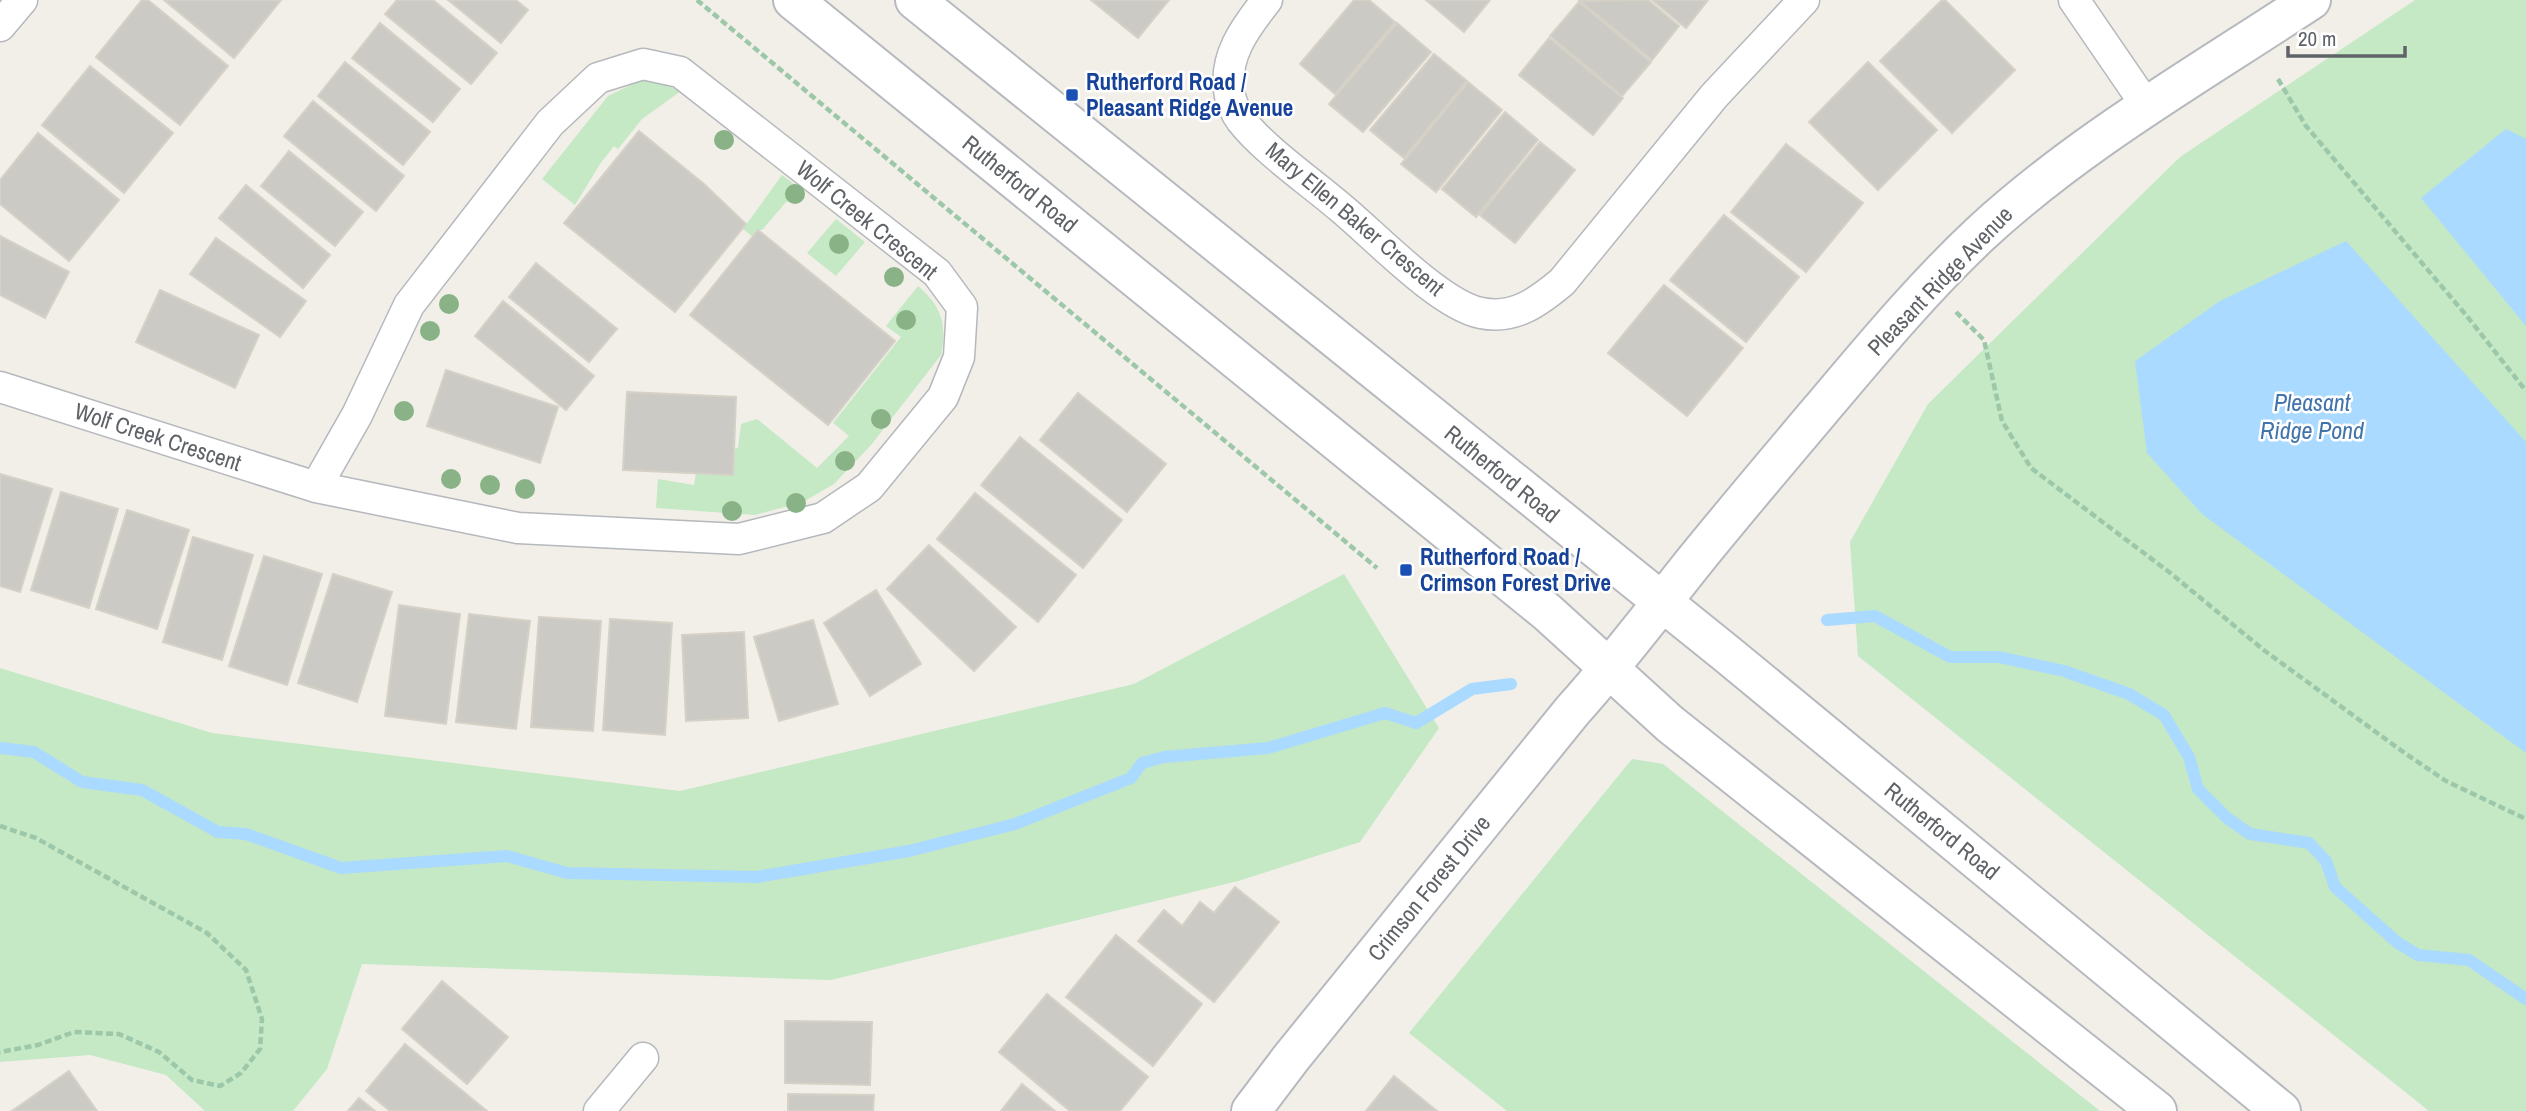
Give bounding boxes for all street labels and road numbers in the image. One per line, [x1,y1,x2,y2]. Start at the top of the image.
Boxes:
street label: Rutherford Road [956,128,1084,240]
street label: Mary Ellen Baker Crescent [1259,135,1451,303]
street label: Wolf Creek Crescent [790,153,945,286]
street label: Pleasant Ridge Avenue [1860,199,2019,362]
street label: Wolf Creek Crescent [71,395,246,478]
street label: Rutherford Road [1438,418,1566,530]
street label: Rutherford Road [1878,775,2006,887]
street label: Crimson Forest Drive [1360,808,1497,967]

